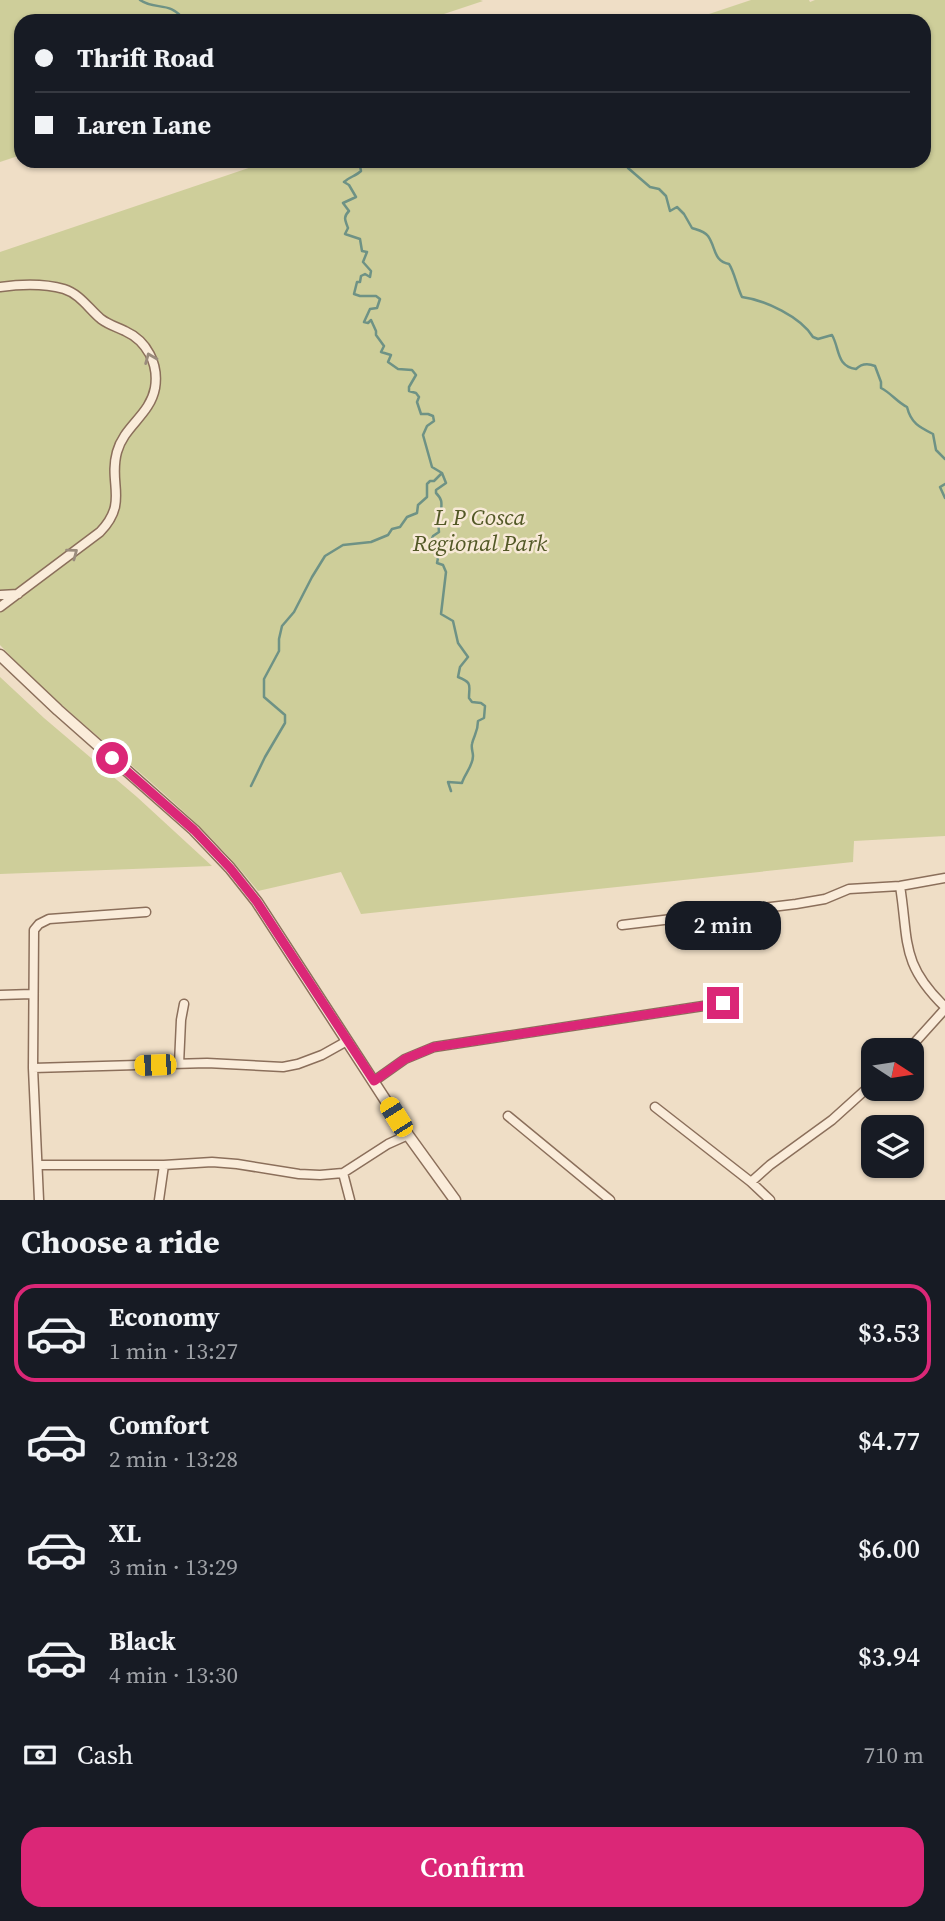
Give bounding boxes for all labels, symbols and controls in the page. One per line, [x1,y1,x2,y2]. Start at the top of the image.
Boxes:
text: Thrift Road [77,40,214,76]
text: Laren Lane [77,107,211,143]
one-way arrow [144,353,158,365]
park label: L P Cosca Regional Park [412,501,547,559]
one-way arrow [65,549,77,562]
route start [96,742,128,774]
callout: 2 min [665,902,781,950]
text: 2 min [693,909,753,941]
route end [707,987,739,1019]
north arrow [861,1038,924,1101]
map controls [861,1038,924,1178]
car [134,1054,177,1076]
car [376,1094,417,1140]
button: layers [861,1115,924,1178]
text: Choose a ride [21,1220,220,1264]
text: Economy [109,1299,220,1335]
icon: car [25,1302,88,1365]
text: $3.53 [858,1315,920,1351]
text: 1 min · 13:27 [109,1335,238,1367]
text: Comfort [109,1407,209,1443]
icon: car [25,1410,88,1473]
text: $4.77 [858,1423,920,1459]
text: 2 min · 13:28 [109,1443,238,1475]
text: XL [109,1515,141,1551]
icon: car [25,1518,88,1581]
text: $6.00 [858,1531,920,1567]
text: 3 min · 13:29 [109,1551,238,1583]
text: Black [109,1623,176,1659]
icon: car [25,1626,88,1689]
text: $3.94 [858,1639,920,1675]
text: 4 min · 13:30 [109,1659,238,1691]
icon: cash [21,1736,59,1774]
text: Cash [77,1737,133,1773]
text: 710 m [863,1739,924,1771]
button: Confirm [21,1827,924,1907]

